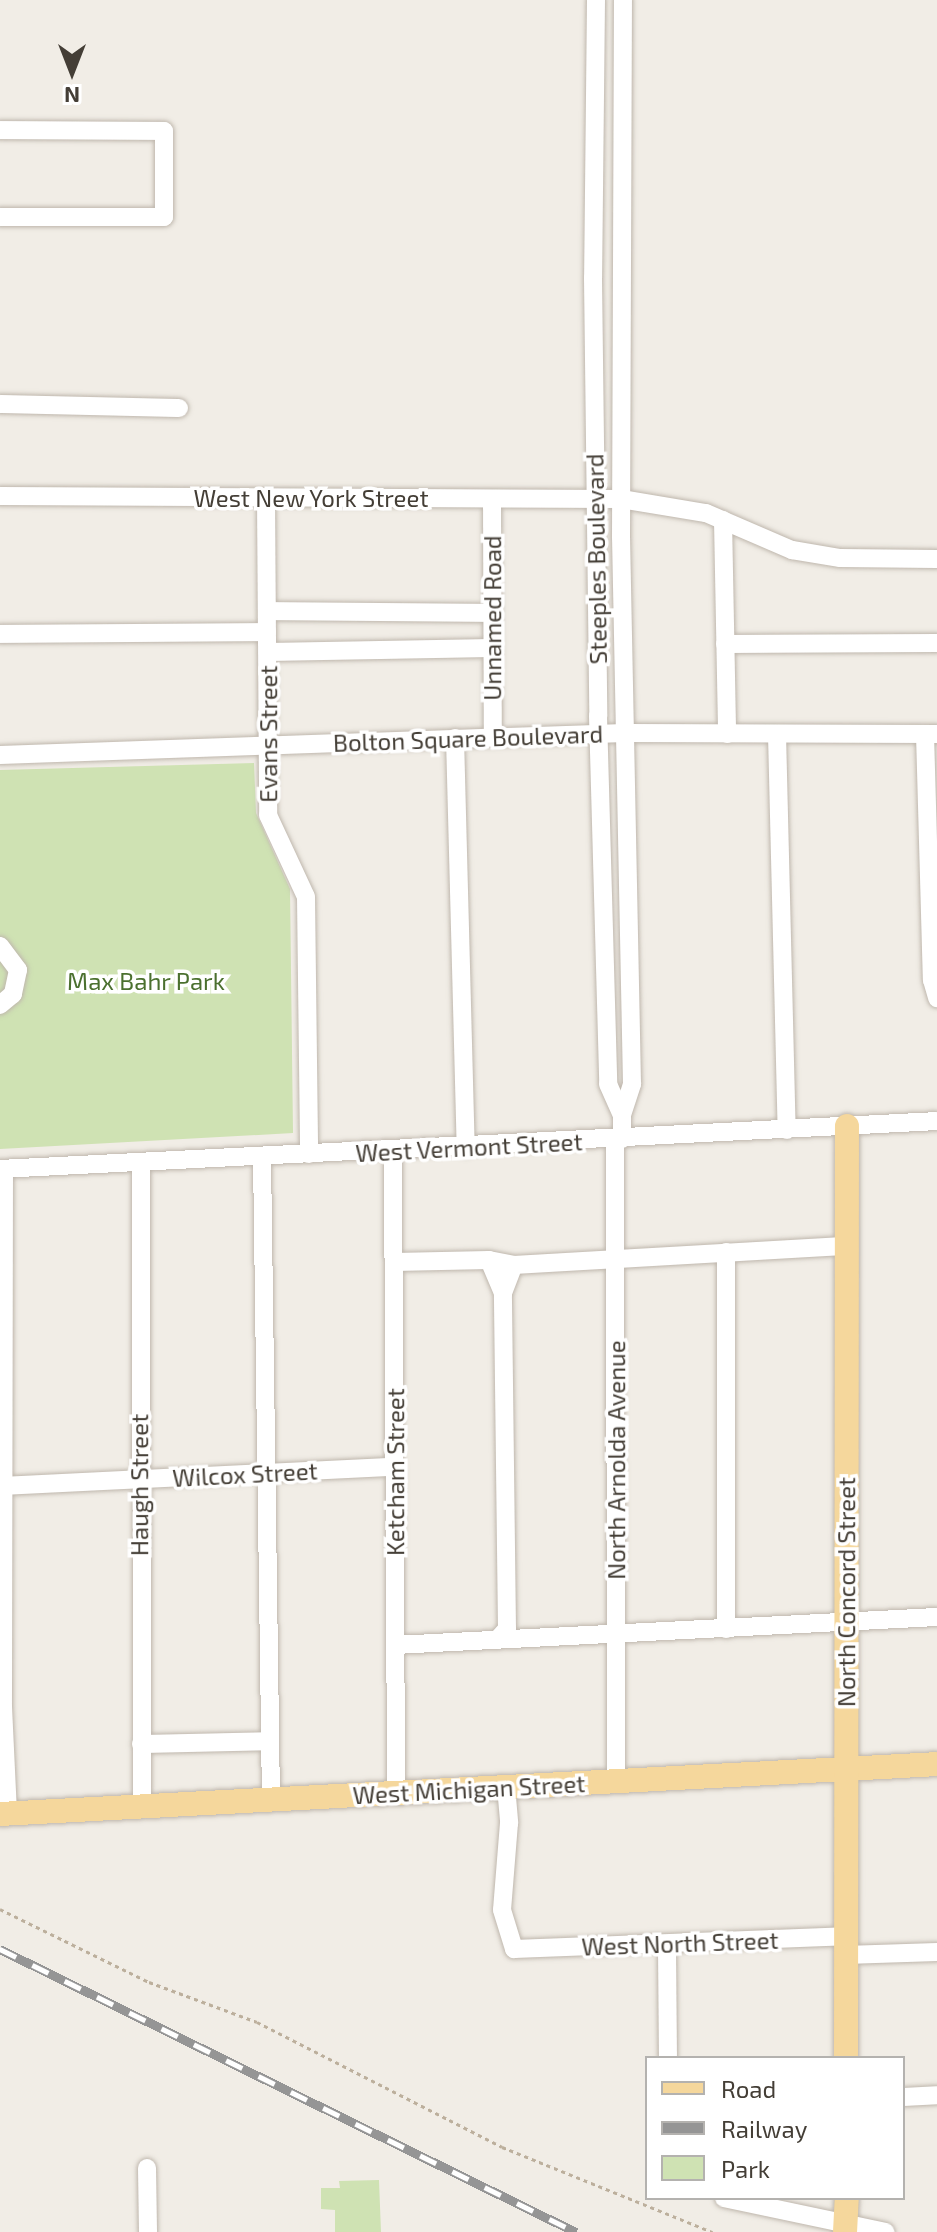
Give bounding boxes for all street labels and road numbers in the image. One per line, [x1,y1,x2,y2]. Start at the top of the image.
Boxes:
street label: Steeples Boulevard [580,453,612,665]
street label: West New York Street [193,484,429,512]
street label: Unnamed Road [478,535,506,701]
street label: Evans Street [254,665,282,803]
street label: Bolton Square Boulevard [333,719,603,757]
street label: West Vermont Street [354,1127,584,1167]
street label: North Arnolda Avenue [602,1340,630,1580]
street label: Ketcham Street [381,1388,409,1556]
street label: Haugh Street [125,1414,153,1556]
street label: Wilcox Street [172,1456,318,1492]
street label: North Concord Street [832,1477,860,1707]
street label: West Michigan Street [352,1769,586,1809]
street label: West North Street [581,1925,779,1961]

